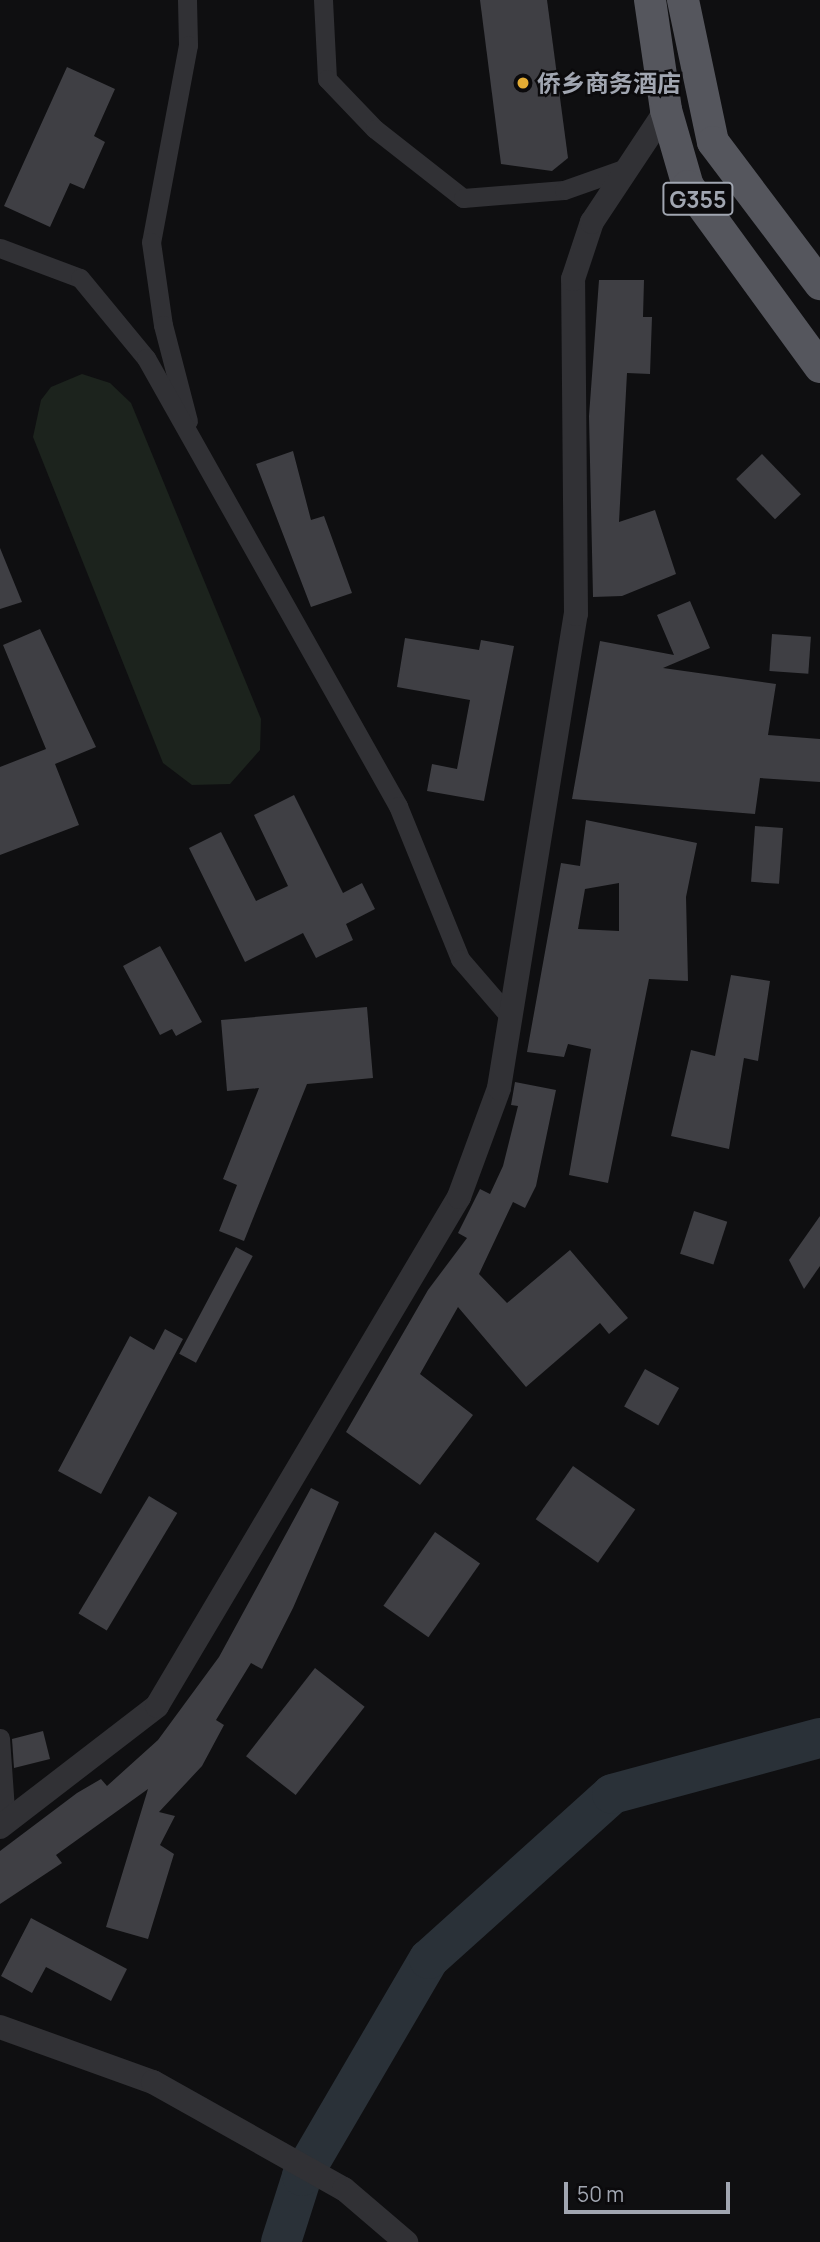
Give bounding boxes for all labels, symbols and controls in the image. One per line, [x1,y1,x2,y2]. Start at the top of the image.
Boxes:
place label: 侨乡商务酒店 [537,69,681,97]
marker: 侨乡商务酒店 [515,75,531,91]
road number: G355 [661,180,735,218]
scale bar [568,2168,734,2212]
text: 50 m [577,2180,624,2208]

